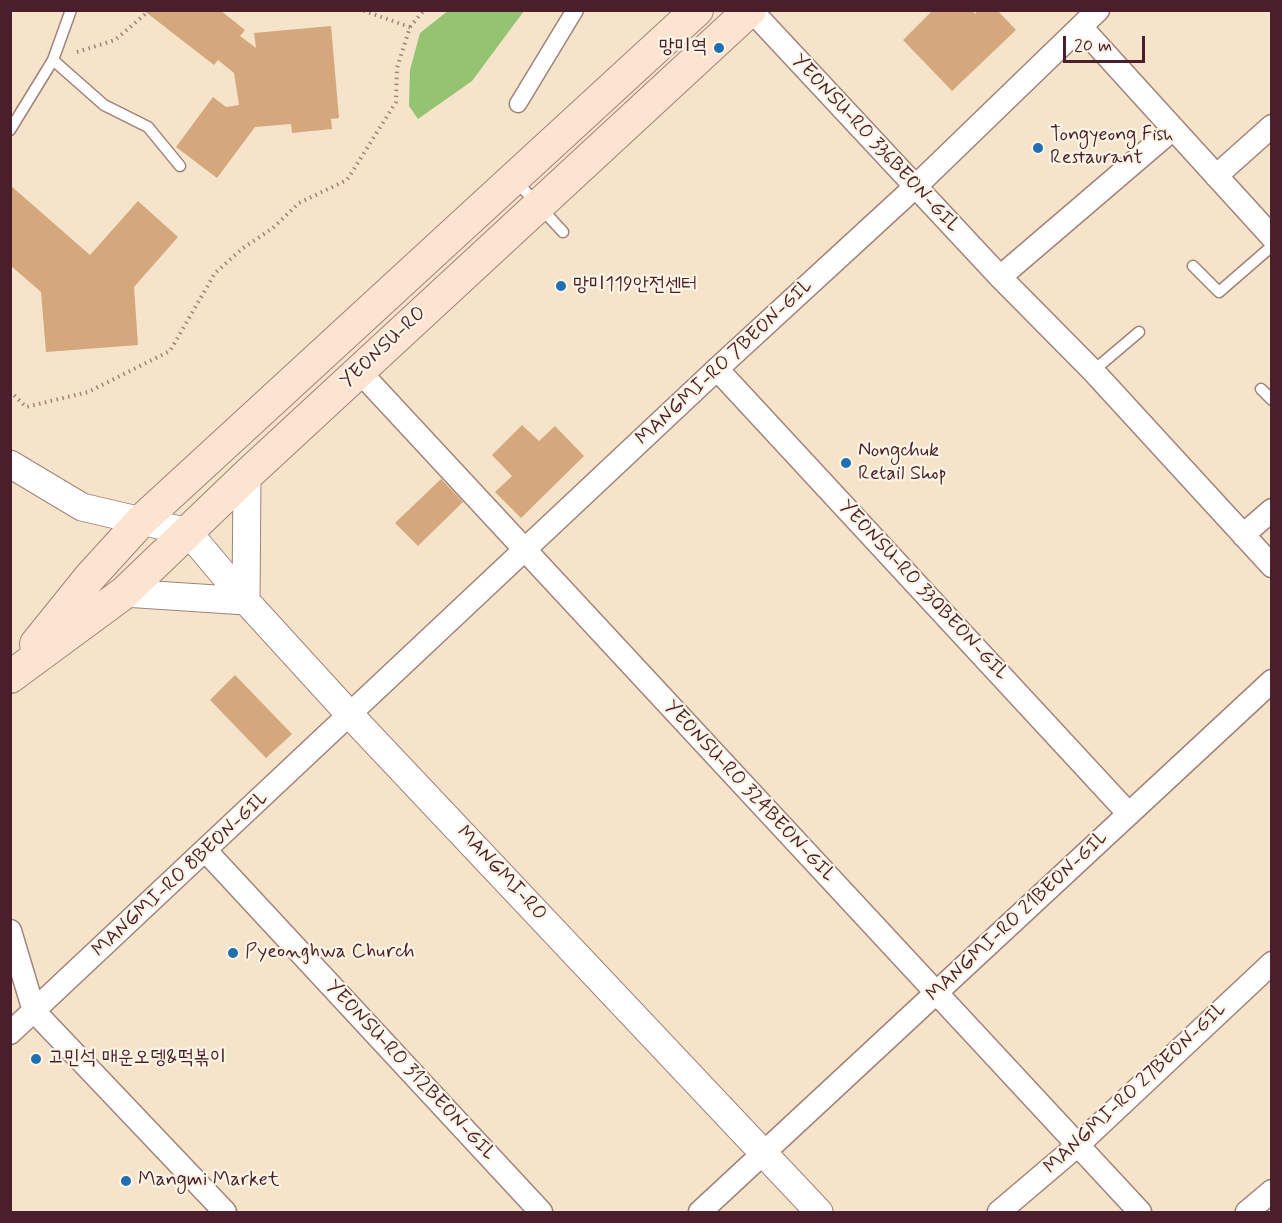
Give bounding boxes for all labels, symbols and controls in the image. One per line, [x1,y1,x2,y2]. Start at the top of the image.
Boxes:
scale bar [1066,24,1148,62]
text: 20 m [1074,34,1112,58]
place label: 망미역 [659,36,707,60]
marker: 망미역 [712,41,726,55]
street label: YEONSU-RO 336BEON-GIL [786,50,964,238]
place label: Tongyeong Fish Restaurant [1050,124,1173,171]
marker: Tongyeong Fish Restaurant [1031,141,1045,155]
place label: 망미119안전센터 [573,274,697,298]
street label: MANGMI-RO 7BEON-GIL [632,275,818,451]
marker: 망미119안전센터 [554,279,568,293]
street label: YEONSU-RO [336,302,432,394]
place label: Nongchuk Retail Shop [858,440,947,487]
marker: Nongchuk Retail Shop [839,456,853,470]
street label: YEONSU-RO 330BEON-GIL [833,496,1013,686]
street label: YEONSU-RO 324BEON-GIL [658,696,840,888]
street label: MANGMI-RO 8BEON-GIL [88,787,274,963]
street label: MANGMI-RO [451,821,551,927]
street label: MANGMI-RO 21BEON-GIL [922,827,1114,1007]
place label: Pyeonghwa Church [245,941,415,965]
marker: Pyeonghwa Church [226,946,240,960]
street label: YEONSU-RO 312BEON-GIL [320,976,500,1166]
street label: MANGMI-RO 27BEON-GIL [1040,998,1232,1180]
place label: 고민석 매운오뎅&떡볶이 [48,1047,226,1071]
marker: 고민석 매운오뎅&떡볶이 [29,1052,43,1066]
place label: Mangmi Market [138,1169,280,1193]
marker: Mangmi Market [119,1174,133,1188]

